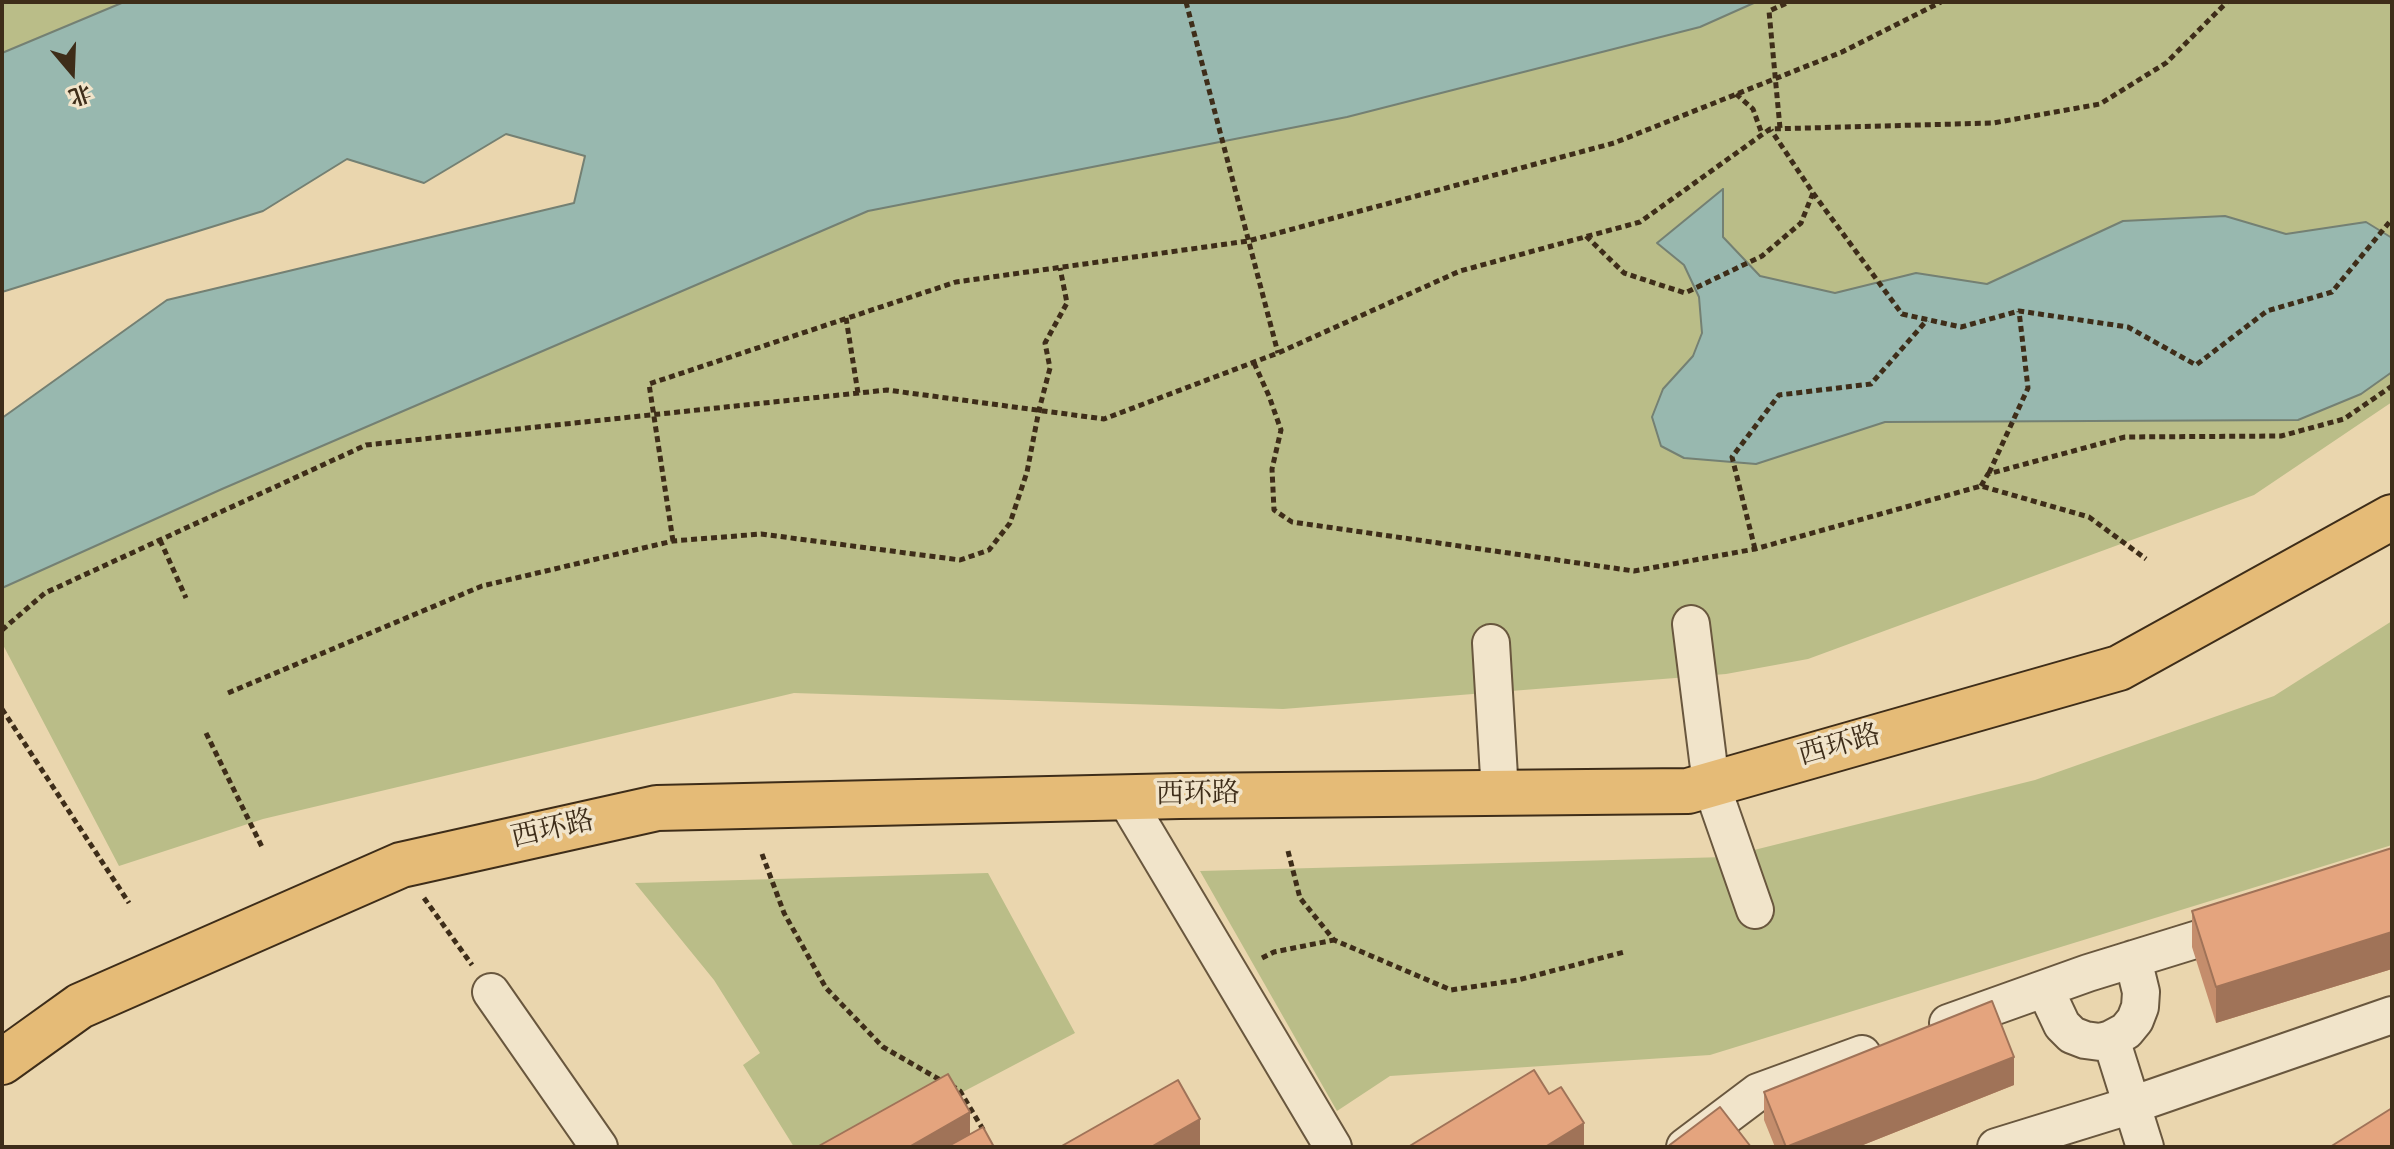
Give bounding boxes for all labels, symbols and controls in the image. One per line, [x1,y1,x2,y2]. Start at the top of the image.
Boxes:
north arrow [32,32,112,112]
text: 北 [65,78,95,112]
street label: 西环路 [1795,719,1885,775]
street label: 西环路 [1156,778,1240,814]
street label: 西环路 [508,805,598,857]

